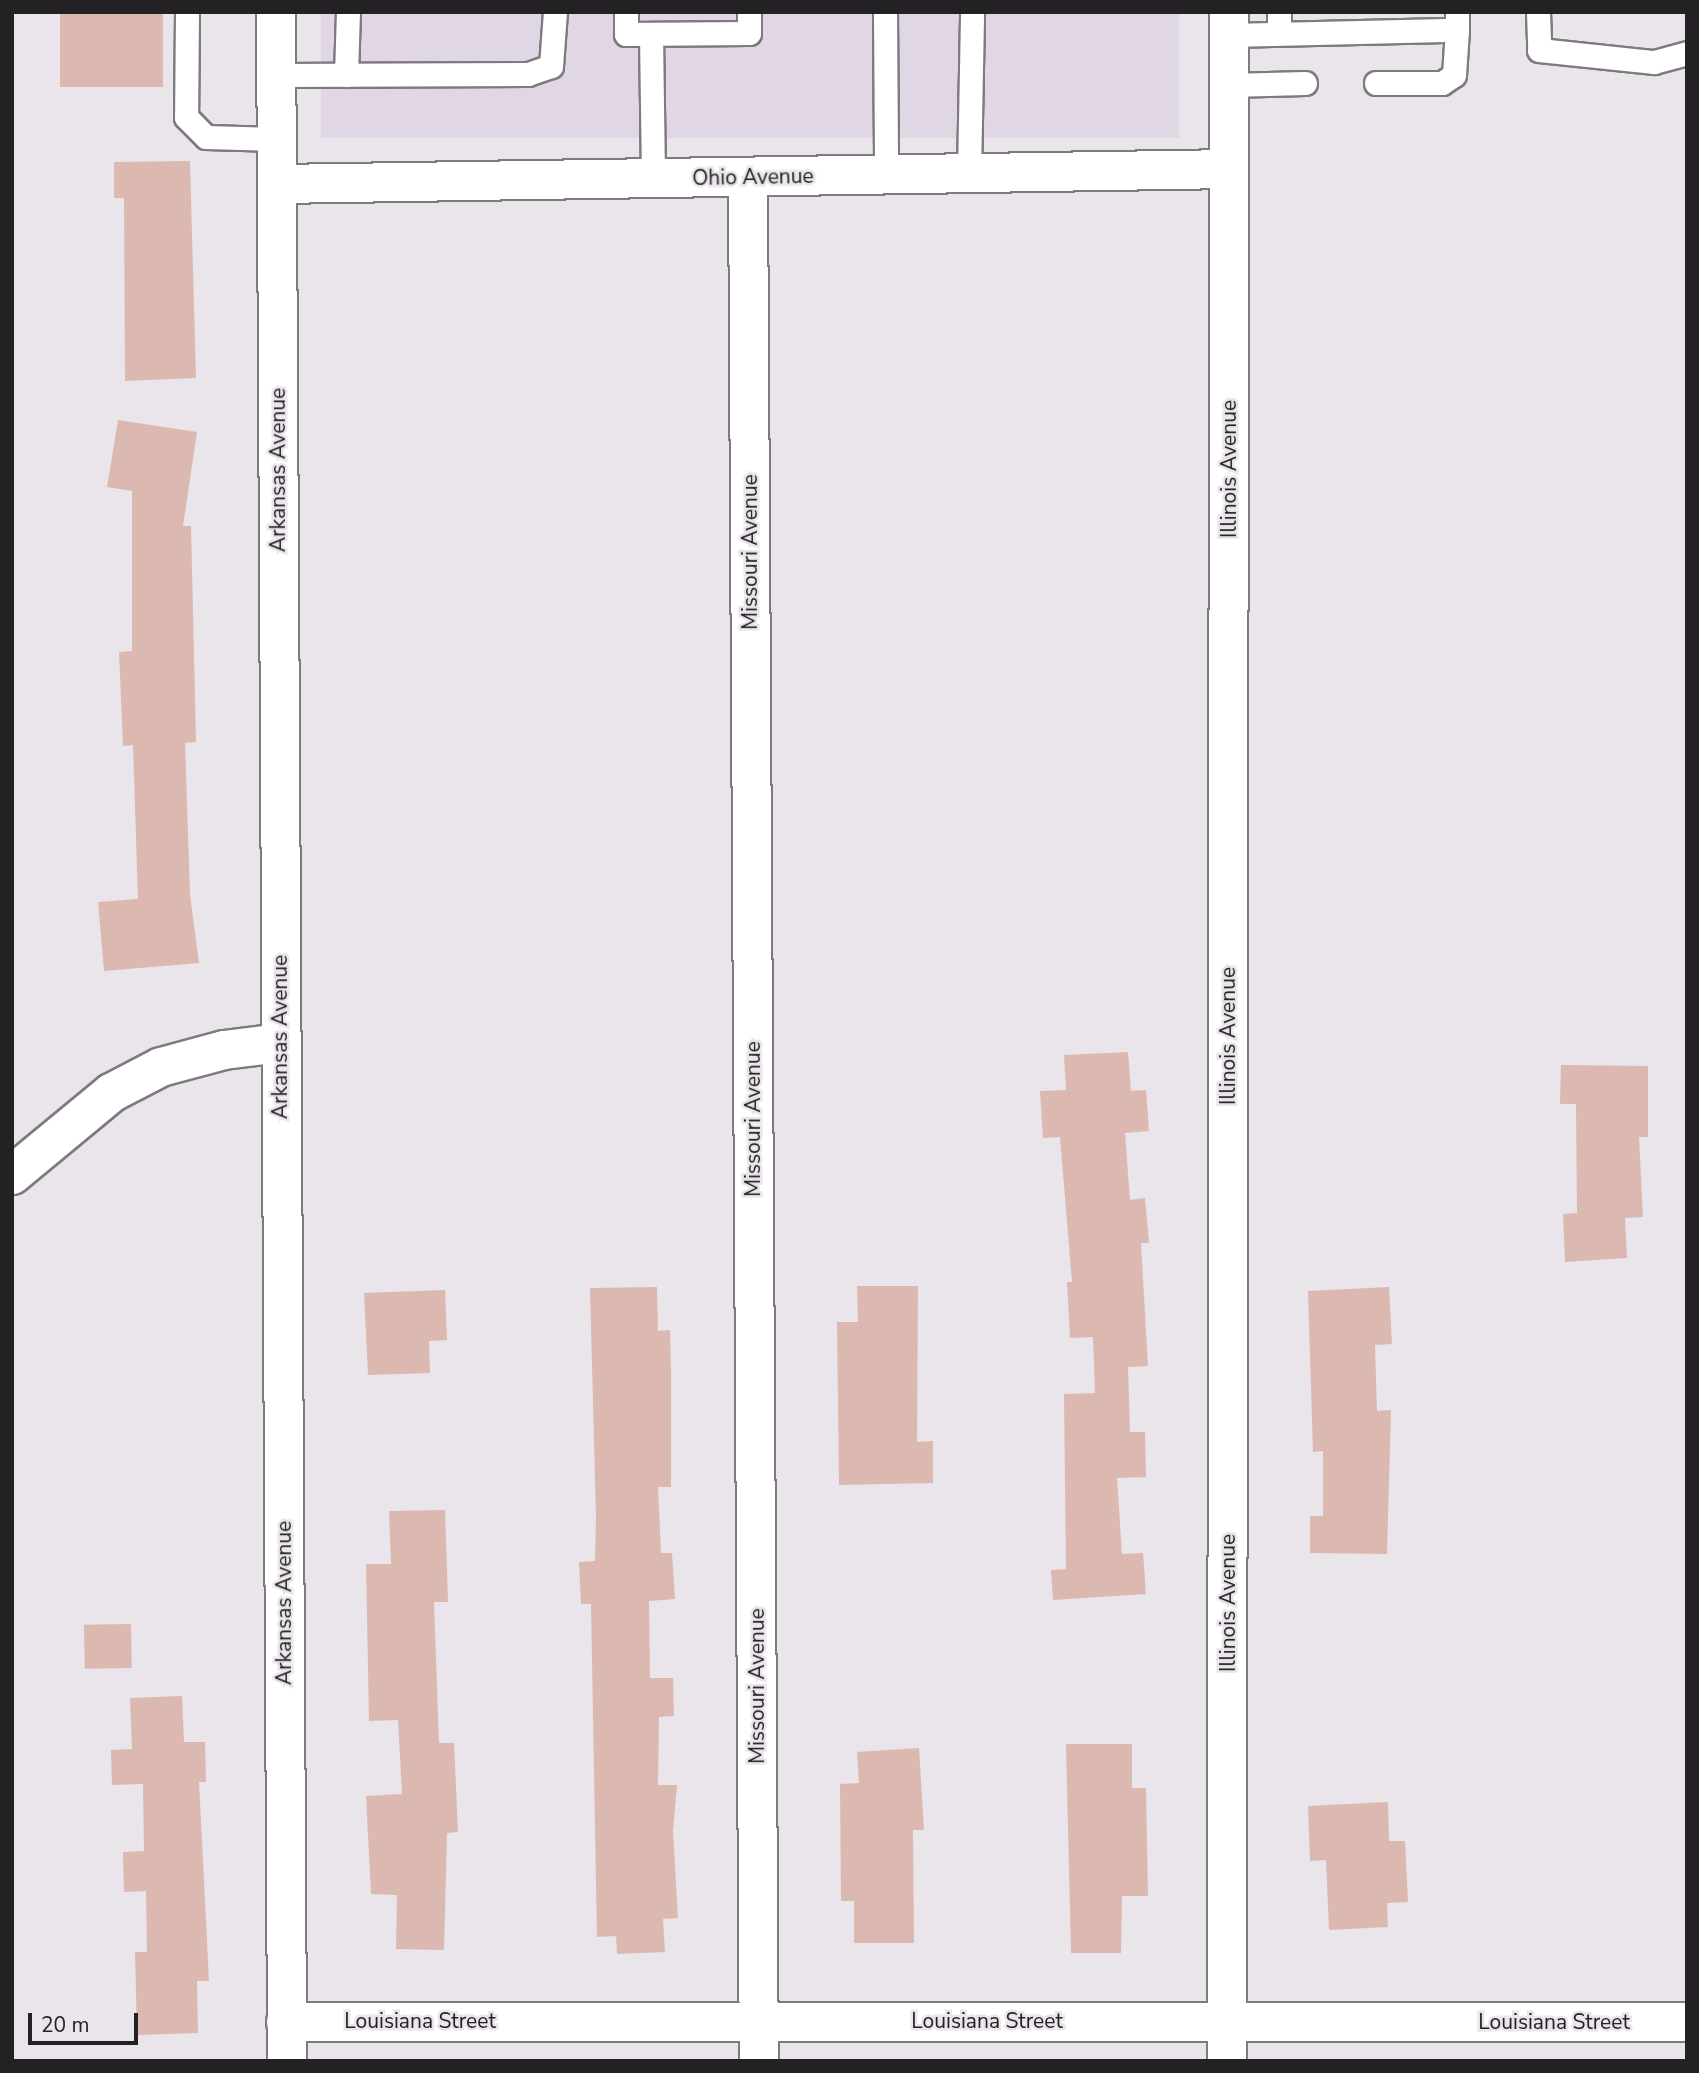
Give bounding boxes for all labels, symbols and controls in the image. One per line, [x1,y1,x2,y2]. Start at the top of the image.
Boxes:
street label: Ohio Avenue [692,163,814,191]
street label: Arkansas Avenue [265,388,291,552]
street label: Illinois Avenue [1216,400,1242,538]
street label: Missouri Avenue [737,474,763,630]
street label: Arkansas Avenue [267,955,293,1119]
street label: Illinois Avenue [1215,967,1241,1105]
street label: Missouri Avenue [740,1041,766,1197]
street label: Arkansas Avenue [271,1521,297,1685]
street label: Illinois Avenue [1215,1534,1241,1672]
street label: Missouri Avenue [744,1608,770,1764]
scale bar [32,2000,142,2044]
street label: Louisiana Street [344,2008,496,2034]
street label: Louisiana Street [911,2008,1063,2034]
street label: Louisiana Street [1478,2009,1630,2035]
text: 20 m [41,2011,90,2039]

